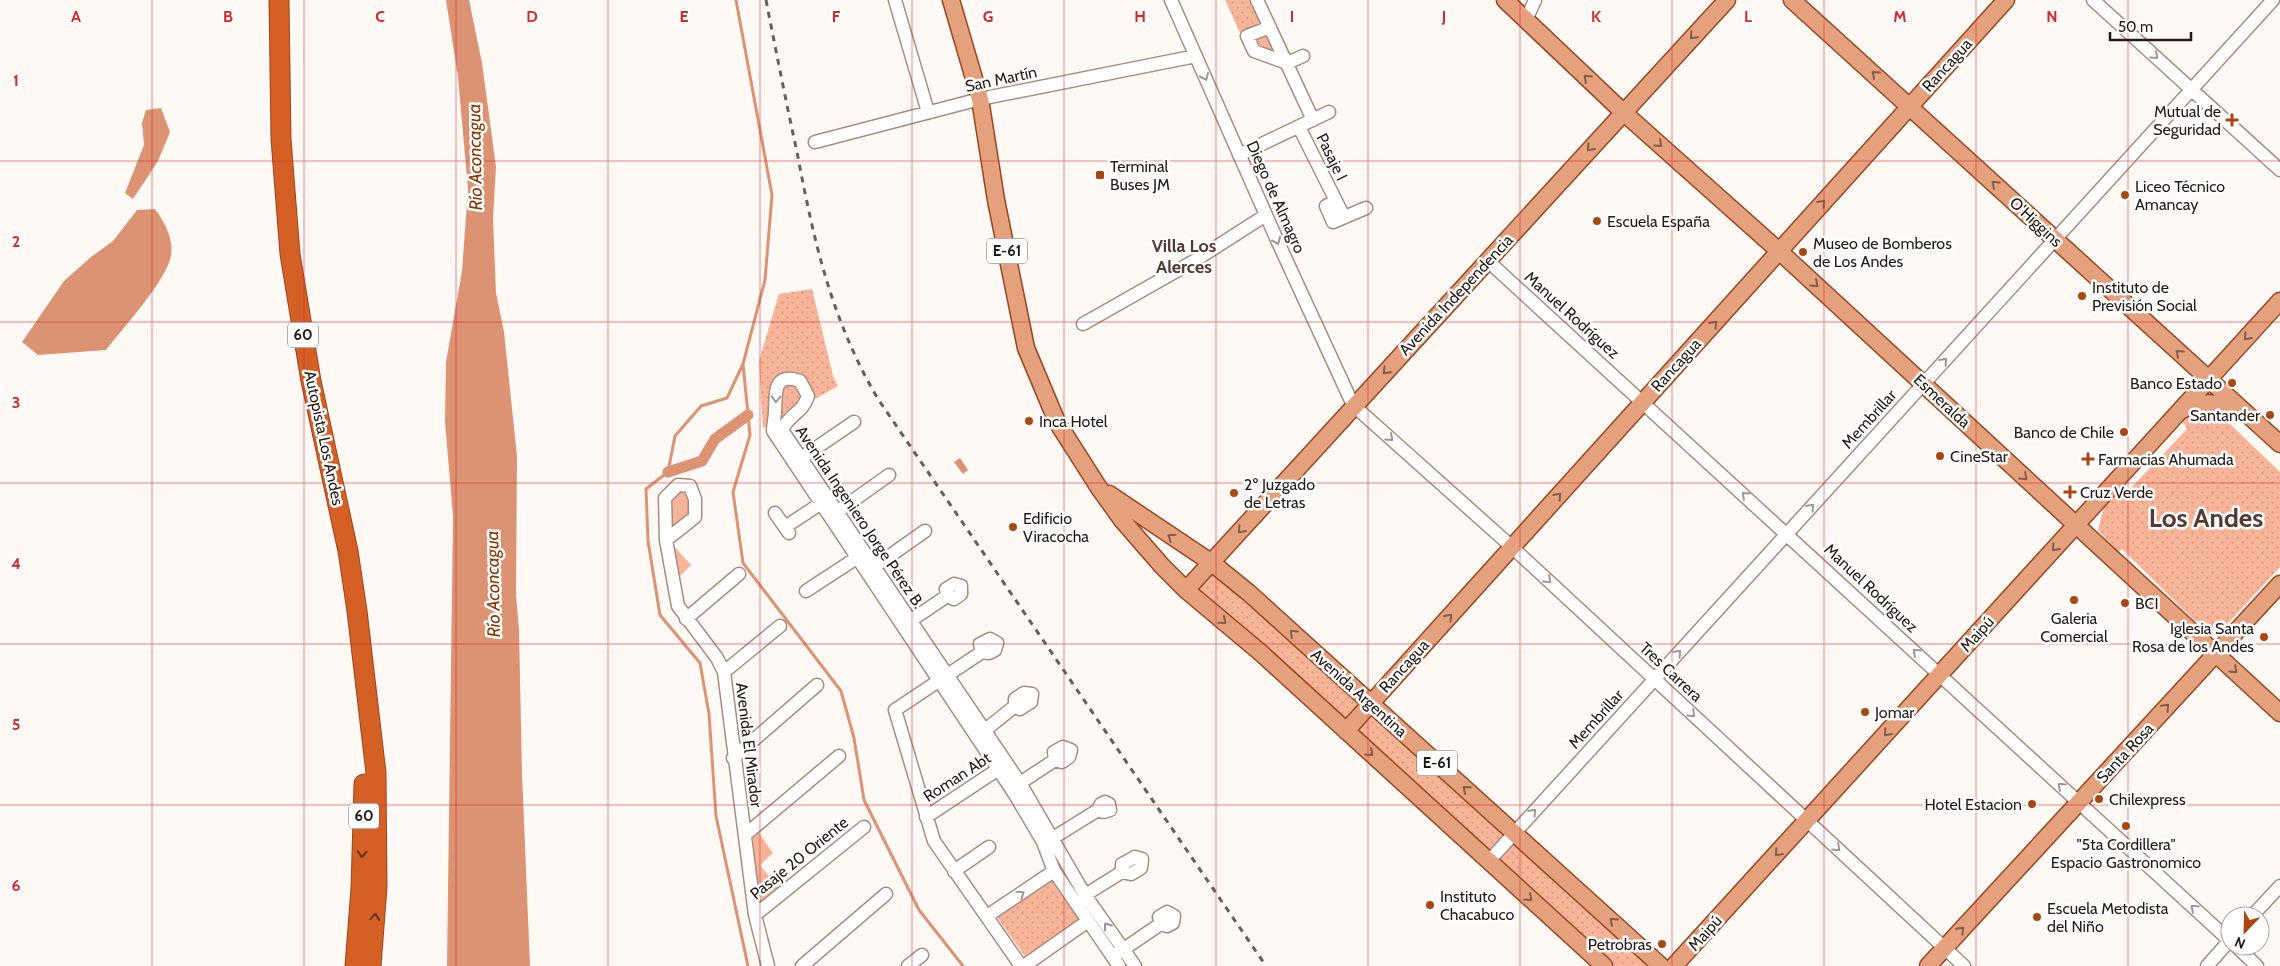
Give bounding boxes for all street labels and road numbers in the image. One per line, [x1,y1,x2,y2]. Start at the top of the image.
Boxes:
street label: Rancagua [1918,34,1976,96]
street label: San Martín [963,62,1039,96]
street label: Pasaje I [1312,130,1352,184]
street label: Diego de Almagro [1243,138,1309,256]
street label: O'Higgins [2006,193,2066,251]
street label: Avenida Independencia [1395,230,1517,359]
road number: E-61 [987,238,1027,264]
street label: Manuel Rodríguez [1521,267,1624,363]
road number: 60 [288,322,318,348]
street label: Rancagua [1647,334,1705,396]
street label: Autopista Los Andes [300,369,348,507]
street label: Esmeralda [1910,370,1974,432]
street label: Membrillar [1838,385,1901,452]
street label: Avenida Ingeniero Jorge Pérez B. [792,422,928,612]
street label: Manuel Rodríguez [1820,540,1922,637]
street label: Maipú [1956,612,1998,656]
street label: Rancagua [1375,635,1433,697]
street label: Tres Carrera [1636,638,1706,706]
street label: Avenida Argentina [1307,645,1411,741]
street label: Avenida El Mirador [732,682,766,809]
street label: Membrillar [1565,685,1628,752]
street label: Santa Rosa [2092,719,2158,787]
street label: Roman Abt [920,748,995,806]
road number: E-61 [1417,750,1457,776]
road number: 60 [349,804,379,828]
street label: Pasaje 20 Oriente [746,813,852,903]
street label: Maipú [1684,911,1726,955]

